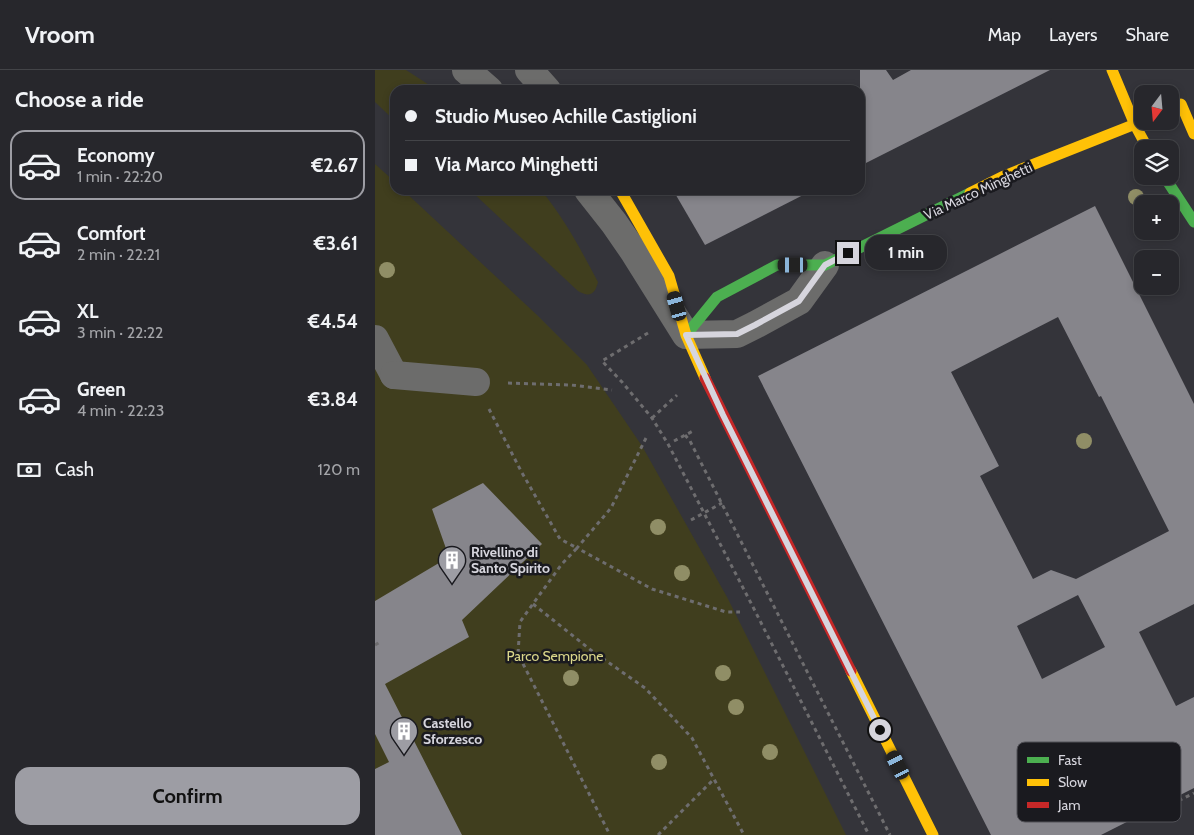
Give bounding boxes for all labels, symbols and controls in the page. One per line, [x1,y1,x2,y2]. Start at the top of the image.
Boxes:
text: Vroom [25,20,95,49]
text: Map [988,24,1021,46]
text: Layers [1049,24,1098,46]
text: Share [1126,24,1169,46]
north arrow [1134,85,1179,130]
map controls [1134,85,1179,295]
text: Choose a ride [15,86,144,113]
text: Studio Museo Achille Castiglioni [435,105,697,128]
button: layers [1134,140,1179,185]
icon: car [17,143,62,188]
text: Economy [77,144,155,167]
text: Via Marco Minghetti [435,153,598,176]
text: €2.67 [311,154,358,177]
street label: Via Marco Minghetti [921,158,1035,224]
text: 1 min · 22:20 [77,167,163,186]
button: + [1134,195,1179,240]
icon: car [17,221,62,266]
text: Comfort [77,222,146,245]
text: €3.61 [314,232,358,255]
callout: 1 min [865,236,948,270]
route end [837,242,859,264]
text: 1 min [888,243,924,262]
text: 2 min · 22:21 [77,245,160,264]
button: − [1134,250,1179,295]
car [778,258,808,273]
car [665,290,688,322]
icon: car [17,299,62,344]
text: XL [77,300,98,323]
text: €4.54 [308,310,358,333]
text: 3 min · 22:22 [77,323,164,342]
icon: car [17,377,62,422]
text: Green [77,378,126,401]
text: €3.84 [308,388,358,411]
text: 4 min · 22:23 [77,401,164,420]
icon: cash [15,456,43,484]
text: Cash [55,458,94,481]
text: 120 m [318,460,360,479]
place label: Rivellino di Santo Spirito [471,543,550,577]
building icon: Rivellino di Santo Spirito [437,545,467,584]
park label: Parco Sempione [507,647,603,665]
place label: Castello Sforzesco [423,714,482,748]
building icon: Castello Sforzesco [389,716,419,755]
route start [869,719,891,741]
legend [1017,742,1181,822]
car [884,748,911,782]
text: Fast [1058,751,1082,769]
button: Confirm [15,767,360,825]
text: Slow [1058,773,1087,791]
text: Jam [1057,796,1080,814]

